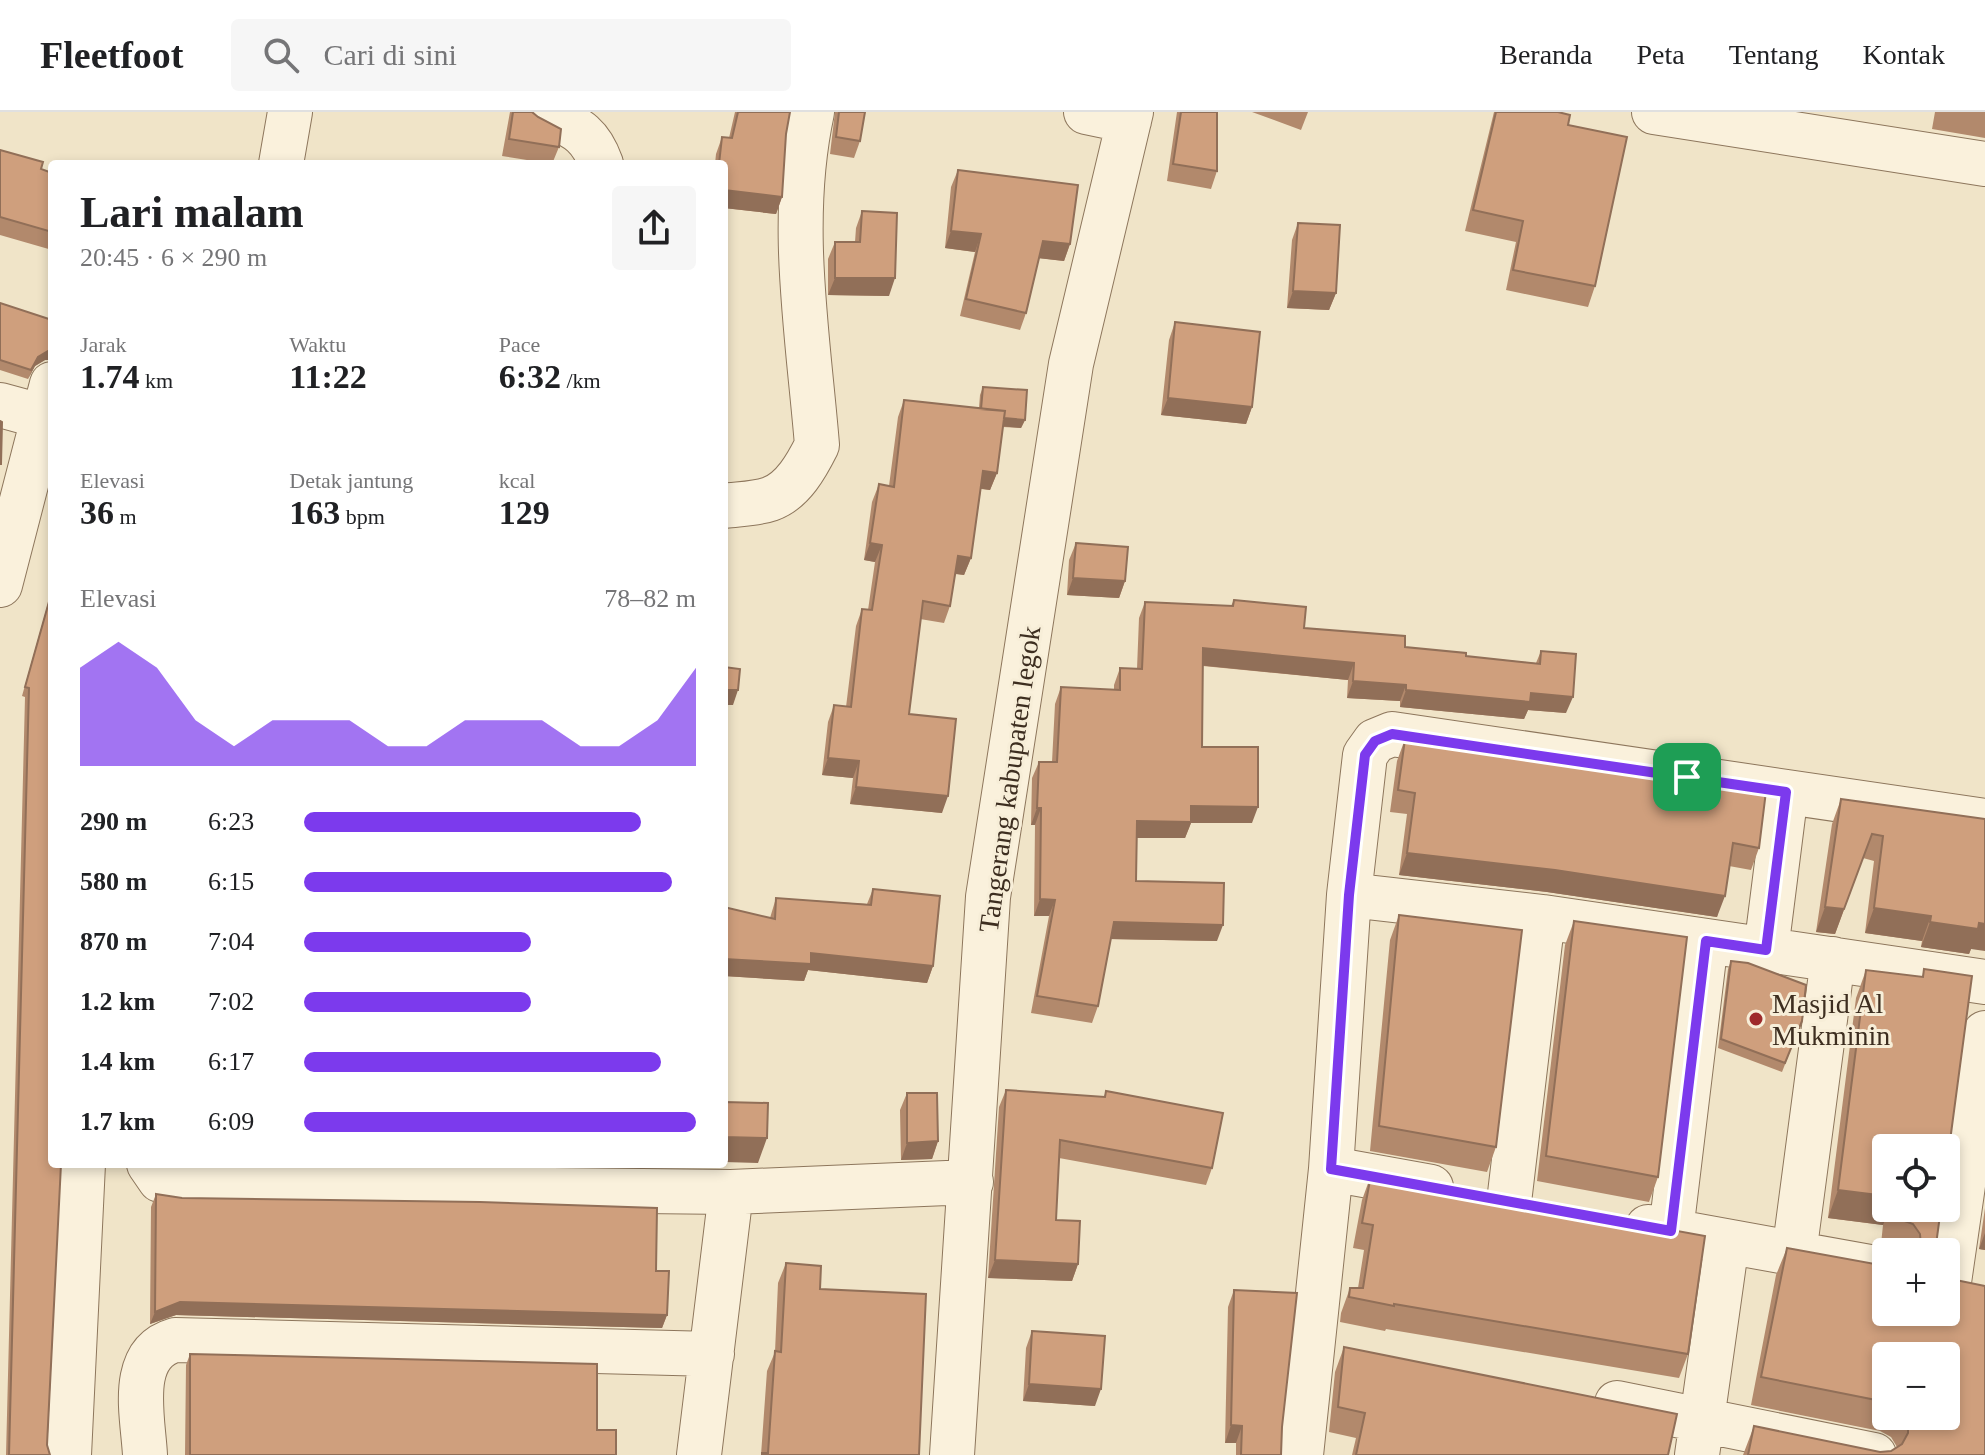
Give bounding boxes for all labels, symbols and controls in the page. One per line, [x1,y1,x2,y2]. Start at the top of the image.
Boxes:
search box [231,19,791,91]
icon: search [259,33,303,77]
text: Fleetfoot [40,34,183,76]
text: Cari di sini [323,38,457,71]
text: Beranda [1499,39,1593,70]
text: Peta [1637,39,1685,70]
text: Tentang [1729,39,1819,70]
text: Kontak [1863,39,1945,70]
button: share [612,186,696,270]
text: Lari malam [80,188,304,237]
text: 20:45 · 6 × 290 m [80,243,267,272]
text: Jarak [80,332,126,357]
text: Waktu [289,332,346,357]
text: Pace [499,332,540,357]
text: 1.74 [80,358,140,395]
text: 11:22 [289,358,367,395]
text: 6:32 [499,358,561,395]
text: km [140,368,173,393]
text: /km [561,368,601,393]
text: Elevasi [80,468,145,493]
text: Detak jantung [289,468,413,493]
text: kcal [499,468,535,493]
text: 36 [80,494,114,531]
text: 163 [289,494,340,531]
text: 129 [499,494,550,531]
text: m [114,504,137,529]
text: bpm [340,504,385,529]
text: Elevasi [80,584,157,613]
text: 78–82 m [604,584,696,613]
street label: Tangerang kabupaten legok [973,624,1046,934]
pin [1653,743,1721,811]
icon: arrive [1665,755,1709,799]
text: 290 m [80,807,147,836]
text: 6:23 [208,807,254,836]
text: 580 m [80,867,147,896]
text: 6:15 [208,867,254,896]
text: 870 m [80,927,147,956]
text: 7:04 [208,927,254,956]
text: 1.2 km [80,987,155,1016]
text: 7:02 [208,987,254,1016]
place label: Masjid Al Mukminin [1772,988,1890,1051]
marker: Masjid Al Mukminin [1747,1010,1765,1028]
text: 1.4 km [80,1047,155,1076]
text: 6:17 [208,1047,254,1076]
text: 1.7 km [80,1107,155,1136]
text: 6:09 [208,1107,254,1136]
map controls [1872,1134,1960,1430]
button: locate [1872,1134,1960,1222]
button: + [1872,1238,1960,1326]
button: − [1872,1342,1960,1430]

